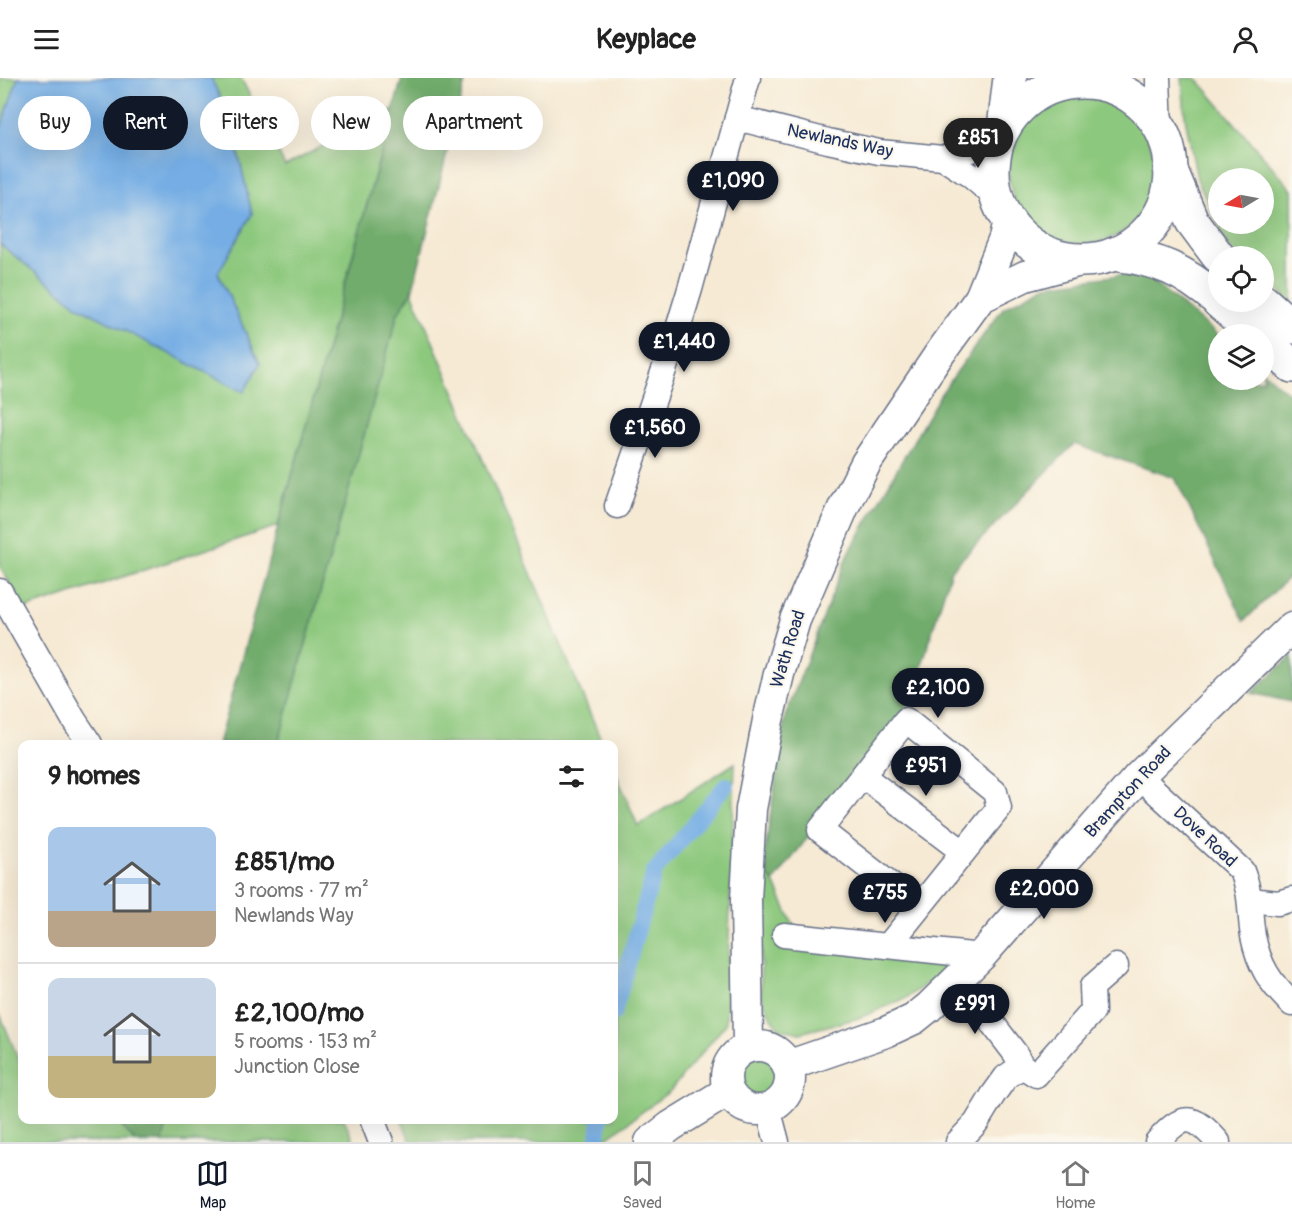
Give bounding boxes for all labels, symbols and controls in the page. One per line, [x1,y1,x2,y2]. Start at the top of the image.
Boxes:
icon: menu [30,23,63,56]
text: Keyplace [596,23,696,56]
icon: person [1229,23,1262,56]
chip: Buy [18,96,91,150]
chip: Rent [103,96,188,150]
chip: Filters [200,96,299,150]
chip: New [311,96,391,150]
chip: Apartment [403,96,543,150]
pin: £851 [942,118,1014,169]
street label: Newlands Way [785,119,895,164]
text: £851 [957,125,999,150]
pin: £1,090 [684,161,782,212]
text: £1,090 [701,168,765,193]
north arrow [1208,168,1274,234]
map controls [1208,168,1274,390]
button: locate [1208,246,1274,312]
pin: £1,440 [635,322,733,373]
button: layers [1208,324,1274,390]
text: £1,440 [653,329,715,354]
pin: £1,560 [606,408,704,459]
text: £1,560 [624,415,686,440]
street label: Wath Road [765,607,811,691]
pin: £2,100 [889,668,987,719]
text: £2,100 [906,675,970,700]
street label: Brampton Road [1079,741,1177,843]
pin: £951 [890,746,962,797]
text: £951 [905,753,947,778]
text: 9 homes [48,760,140,792]
icon: filters [555,760,588,793]
street label: Dove Road [1168,802,1242,872]
text: £851/mo [234,846,334,878]
icon: home [96,851,168,923]
pin: £2,000 [995,869,1093,920]
pin: £755 [849,873,921,924]
text: £2,000 [1009,876,1079,901]
text: 3 rooms · 77 m² [234,878,369,903]
text: £755 [862,880,908,905]
text: Newlands Way [234,903,354,928]
pin: £991 [939,984,1011,1035]
text: £991 [954,991,996,1016]
text: £2,100/mo [234,997,364,1029]
icon: home [96,1002,168,1074]
text: 5 rooms · 153 m² [234,1029,377,1054]
text: Junction Close [234,1054,360,1079]
tab: Map [196,1157,229,1213]
tab: Saved [622,1157,662,1213]
tab: Home [1055,1157,1096,1213]

